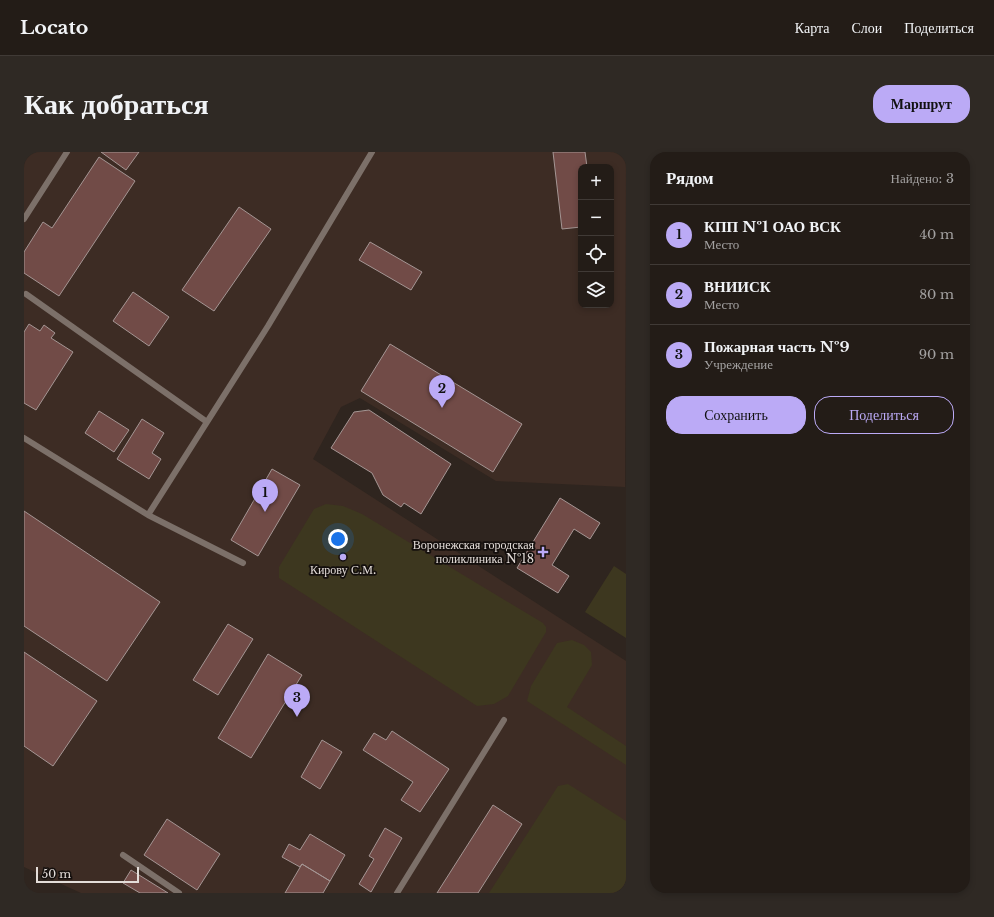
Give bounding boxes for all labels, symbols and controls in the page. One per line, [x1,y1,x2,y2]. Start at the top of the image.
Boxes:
text: Locato [20,16,88,39]
text: Карта [795,19,829,37]
text: Слои [851,19,882,37]
text: Поделиться [904,19,974,37]
button: Маршрут [873,85,970,123]
text: Как добраться [24,87,209,122]
map controls [578,164,614,308]
button: + [578,164,614,200]
text: Рядом [666,168,714,189]
text: Найдено: 3 [891,170,954,187]
button: − [578,200,614,236]
text: КПП №1 ОАО ВСК [704,217,841,236]
text: 1 [676,226,682,243]
text: 40 m [919,226,954,243]
button: locate [578,236,614,272]
text: Место [704,236,739,253]
button: layers [578,272,614,308]
text: ВНИИСК [704,277,771,296]
text: 2 [675,286,683,303]
text: 80 m [919,286,954,303]
text: Место [704,296,739,313]
text: Пожарная часть №9 [704,337,850,356]
text: 3 [675,346,683,363]
text: 90 m [919,346,954,363]
text: Учреждение [704,356,773,373]
pin: 2 [429,375,455,408]
button: Сохранить [666,396,806,434]
button: Поделиться [814,396,954,434]
pin: 1 [252,479,278,512]
your location [328,529,348,549]
place label: Воронежская городская поликлиника №18 [413,537,534,566]
marker: Воронежская городская поликлиника №18 [537,546,549,558]
marker: Кирову С.М. [338,552,348,562]
place label: Кирову С.М. [310,562,376,577]
pin: 3 [284,684,310,717]
scale bar [36,865,139,884]
text: 50 m [42,867,71,881]

